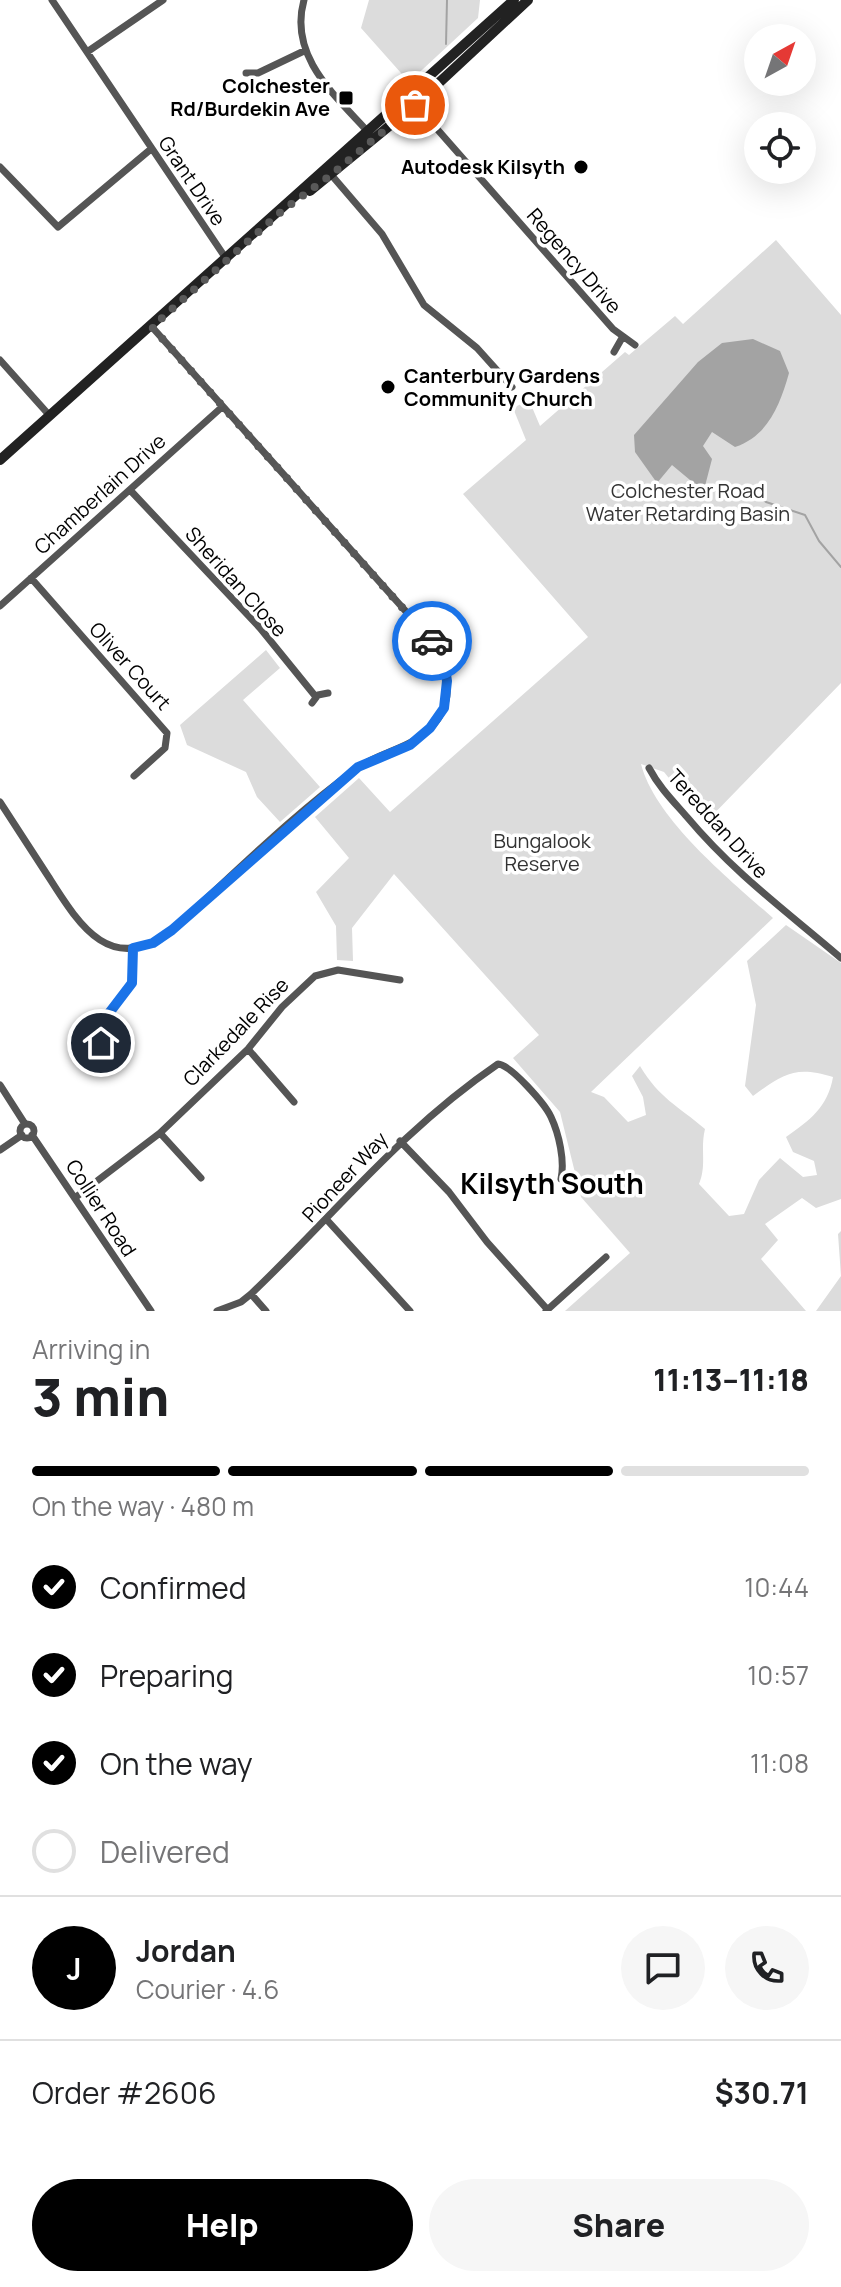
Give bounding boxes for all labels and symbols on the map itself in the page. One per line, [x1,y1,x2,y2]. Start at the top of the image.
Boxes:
north arrow [744,24,816,96]
pin [381,71,449,139]
place label: Colchester Rd/Burdekin Ave [170,72,330,122]
marker: Colchester Rd/Burdekin Ave [337,89,355,107]
street label: Grant Drive [153,131,232,231]
place label: Autodesk Kilsyth [401,153,565,180]
marker: Autodesk Kilsyth [572,158,590,176]
street label: Regency Drive [521,202,628,319]
place label: Canterbury Gardens Community Church [404,362,600,412]
marker: Canterbury Gardens Community Church [379,378,397,396]
street label: Chamberlain Drive [28,427,171,560]
park label: Colchester Road Water Retarding Basin [586,477,790,527]
street label: Sheridan Close [180,521,293,643]
courier [392,601,472,681]
street label: Oliver Court [84,616,177,715]
street label: Tereddan Drive [662,763,775,884]
park label: Bungalook Reserve [493,827,592,877]
street label: Clarkedale Rise [177,971,294,1092]
pin [67,1009,135,1077]
street label: Pioneer Way [296,1125,394,1228]
street label: Collier Road [60,1154,143,1261]
district label: Kilsyth South [460,1164,644,1202]

